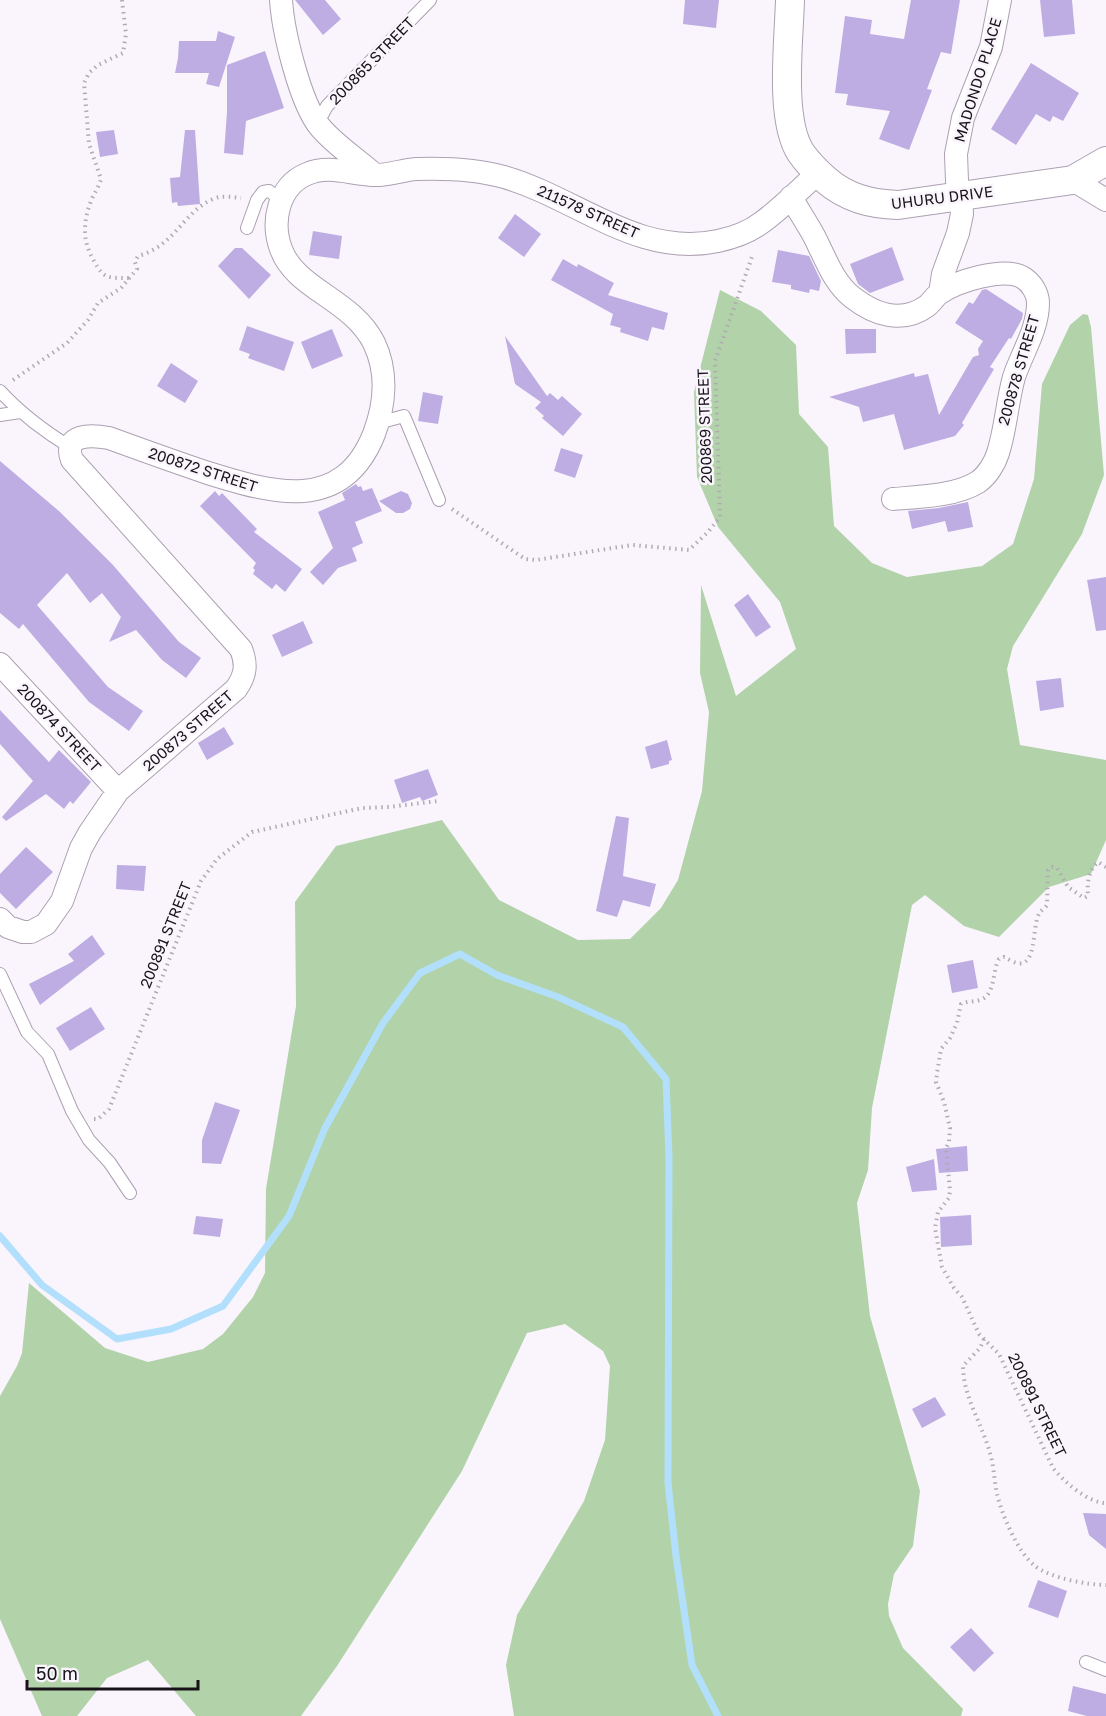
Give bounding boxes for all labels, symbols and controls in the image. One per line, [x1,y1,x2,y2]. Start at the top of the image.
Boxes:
street label: 200865 STREET [325,13,418,108]
street label: MADONDO PLACE [950,15,1005,144]
street label: 211578 STREET [535,181,642,242]
street label: UHURU DRIVE [890,182,994,212]
street label: 200878 STREET [994,312,1042,427]
street label: 200869 STREET [693,368,715,484]
street label: 200872 STREET [147,443,260,495]
street label: 200874 STREET [14,679,105,775]
street label: 200873 STREET [139,686,236,774]
street label: 200891 STREET [136,879,195,991]
street label: 200891 STREET [1005,1350,1071,1459]
scale bar [27,1653,198,1691]
text: 50 m [36,1662,78,1684]

